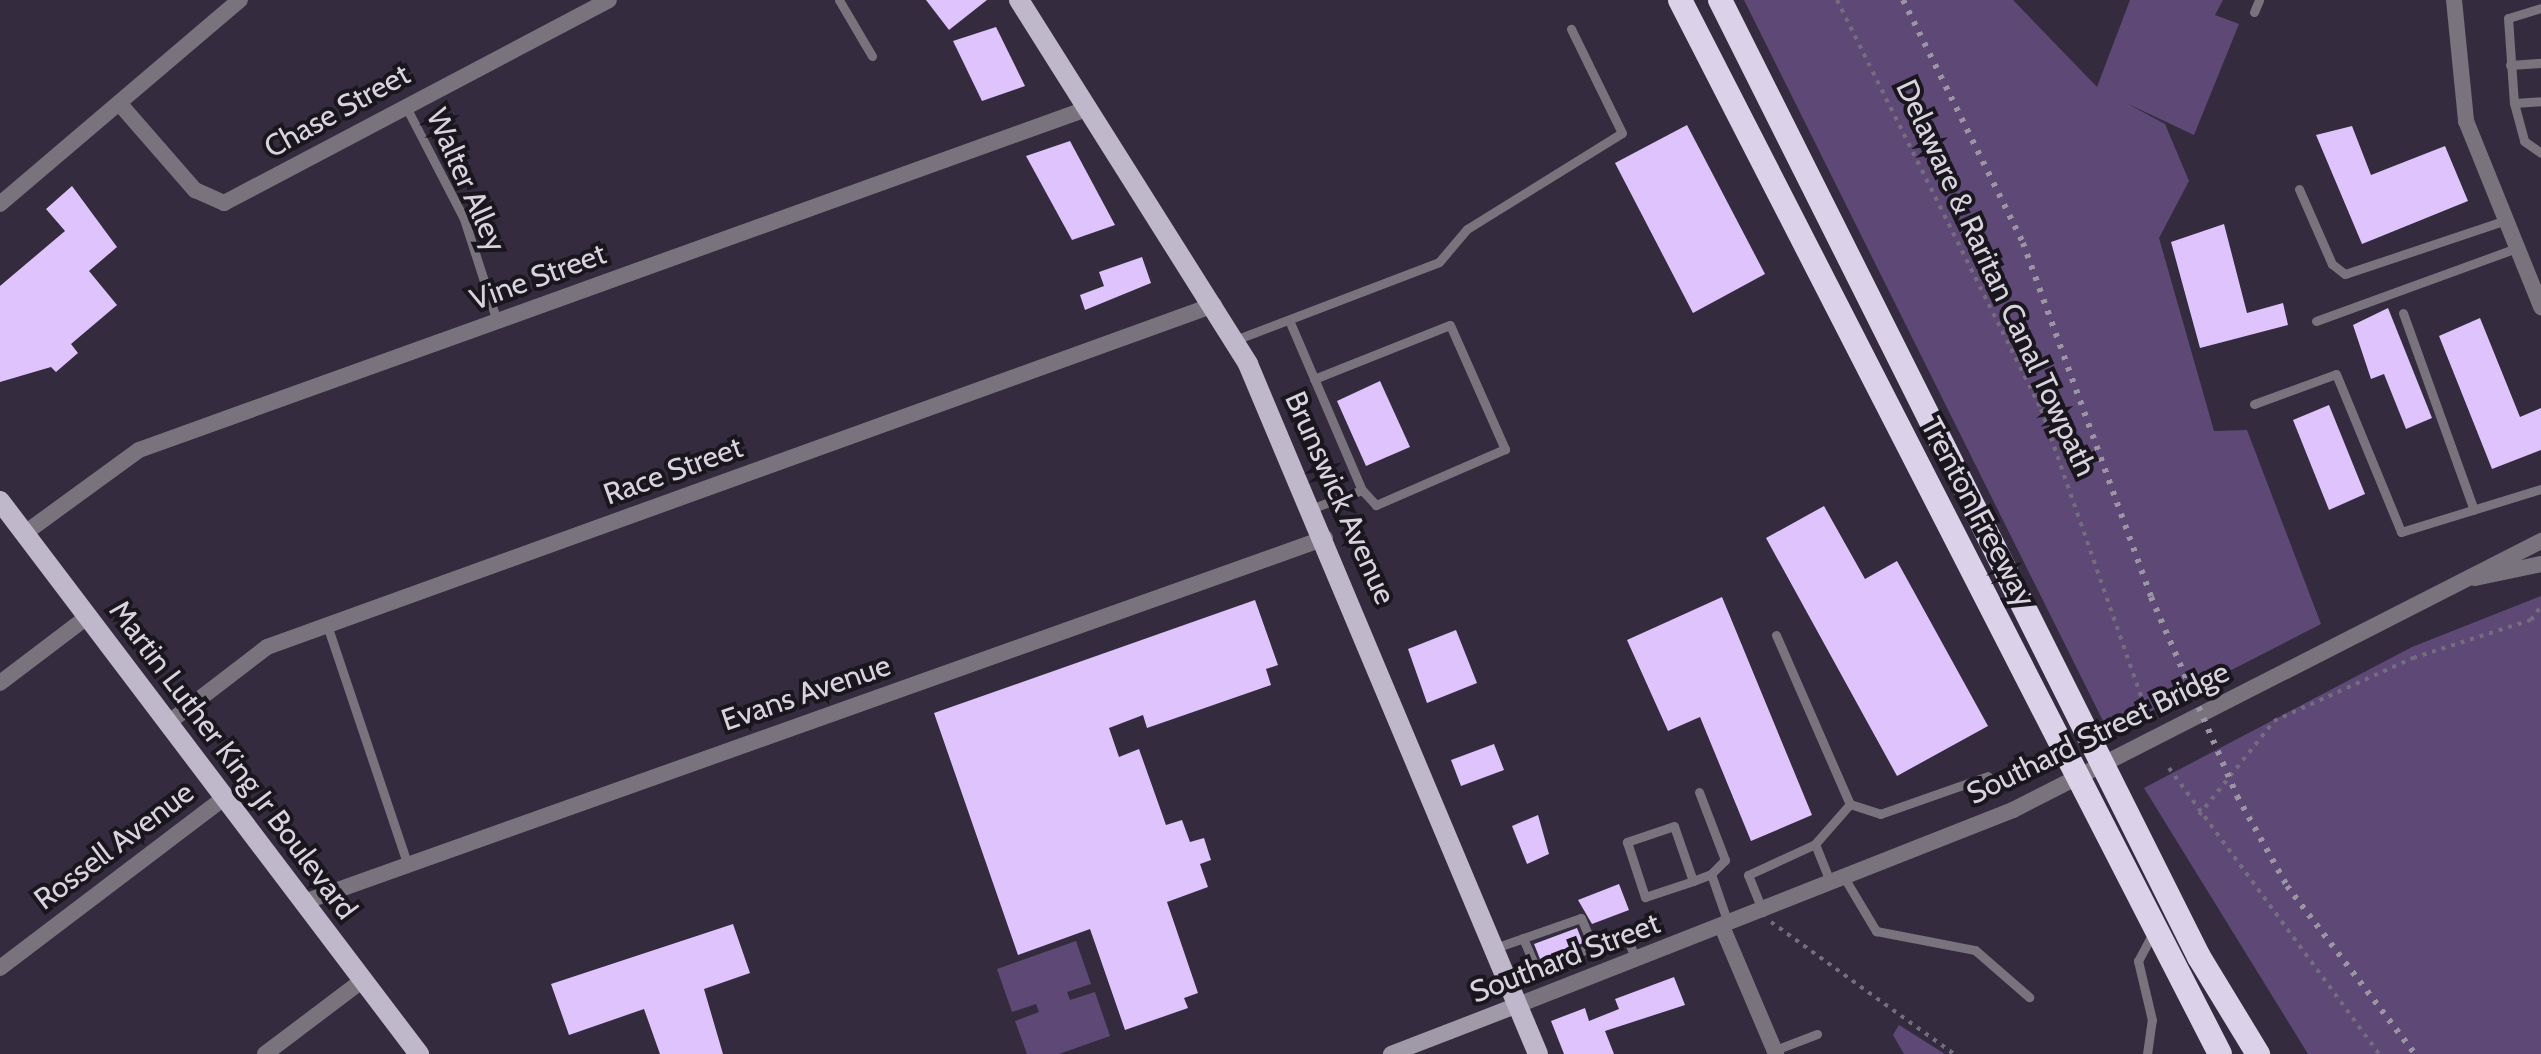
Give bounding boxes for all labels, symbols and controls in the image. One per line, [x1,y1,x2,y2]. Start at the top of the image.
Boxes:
street label: Chase Street [258,56,416,166]
street label: Delaware & Raritan Canal Towpath [1888,74,2104,482]
street label: Walter Alley [418,103,514,257]
street label: Vine Street [465,236,611,318]
street label: Brunswick Avenue [1277,386,1403,610]
street label: Trenton Freeway [1913,411,2043,613]
street label: Race Street [599,429,747,513]
street label: Martin Luther King Jr Boulevard [101,594,365,926]
street label: Evans Avenue [717,647,895,739]
street label: Southard Street Bridge [1961,654,2235,812]
street label: Rossell Avenue [27,774,201,918]
street label: Southard Street [1465,905,1665,1011]

